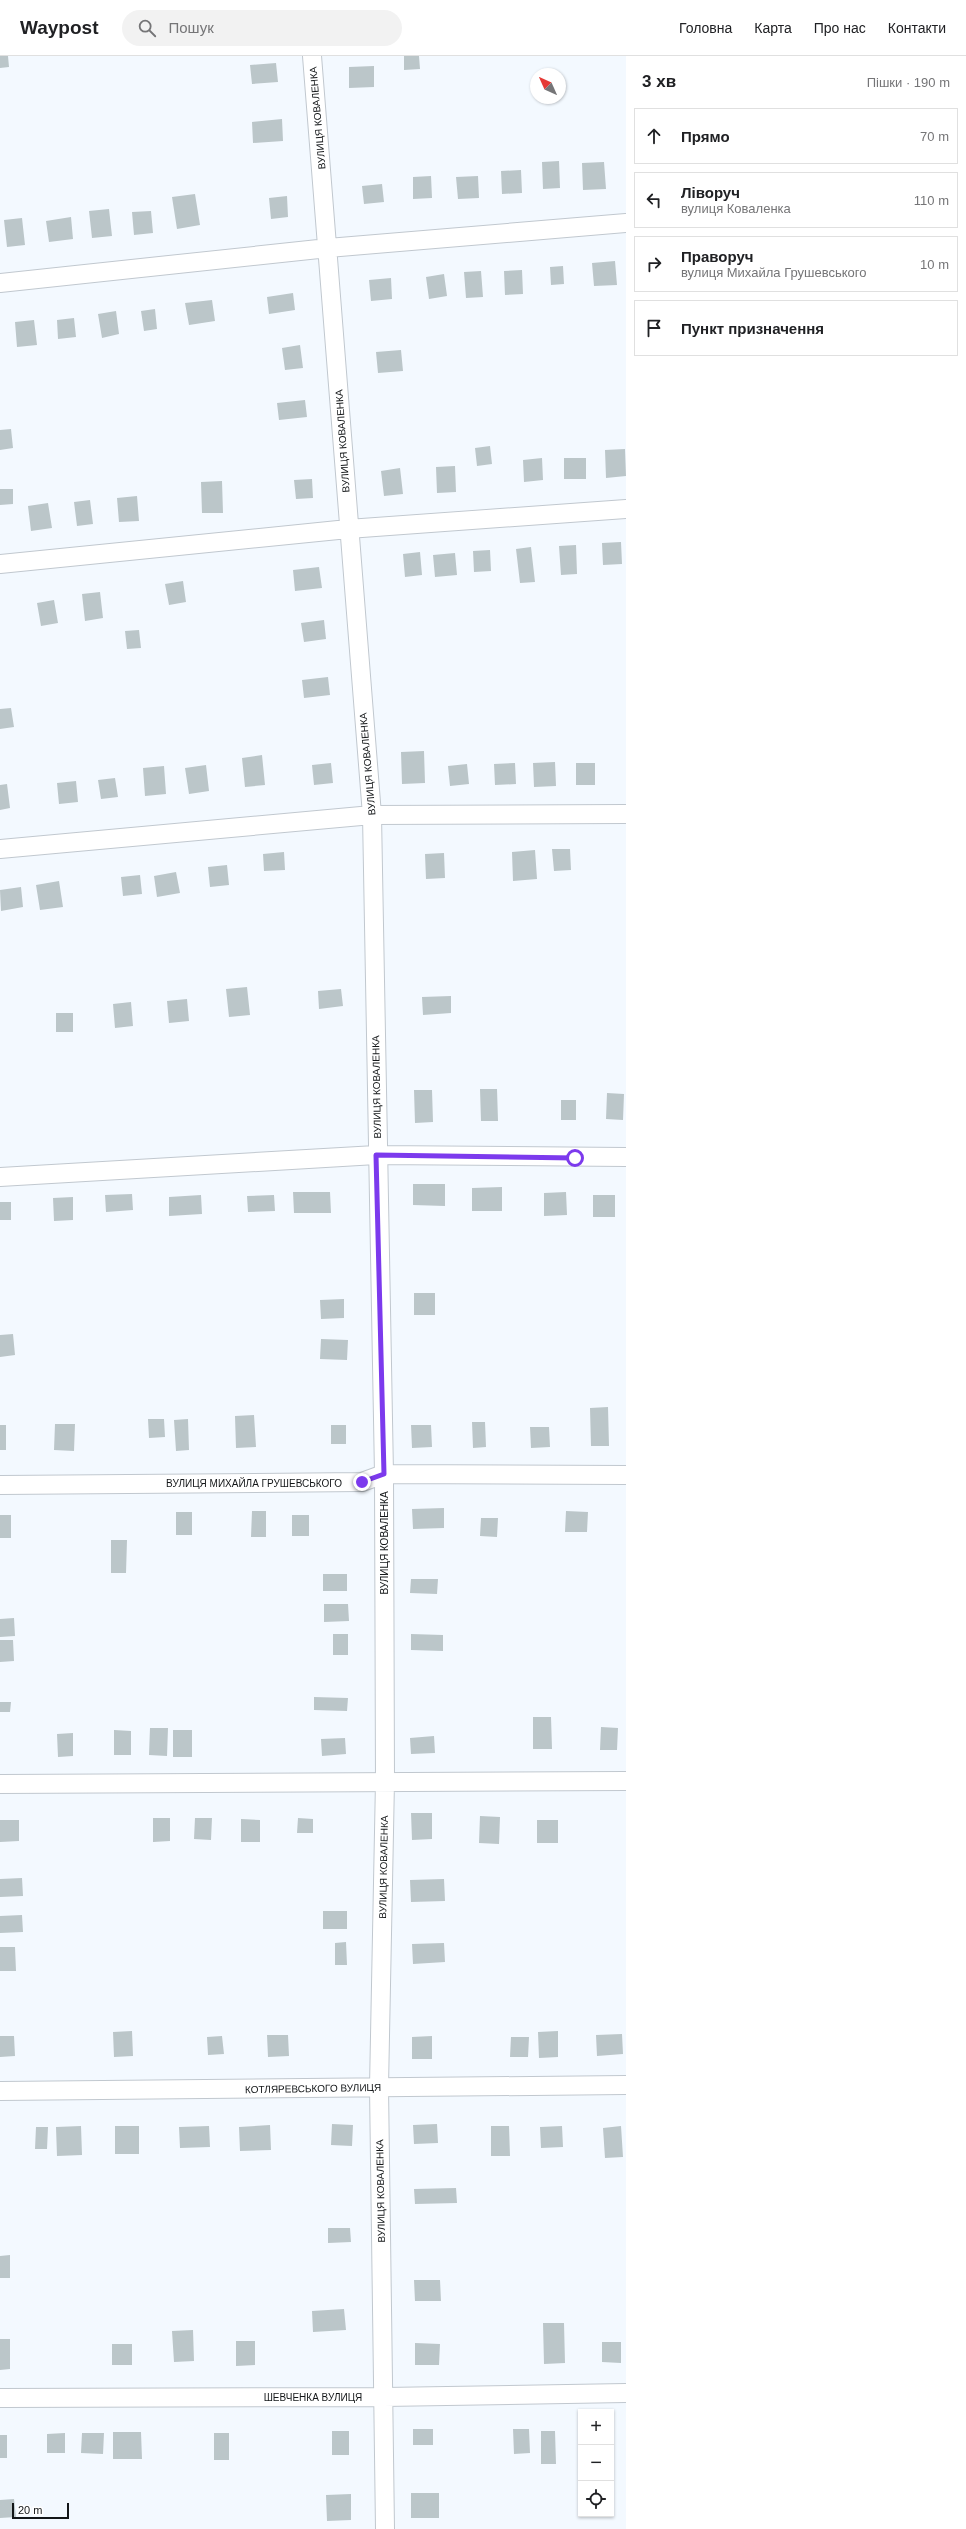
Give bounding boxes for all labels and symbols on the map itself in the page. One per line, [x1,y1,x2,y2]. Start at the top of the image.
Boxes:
street label: ВУЛИЦЯ КОВАЛЕНКА [307,66,327,170]
north arrow [530,68,566,104]
street label: ВУЛИЦЯ КОВАЛЕНКА [333,389,352,493]
street label: ВУЛИЦЯ КОВАЛЕНКА [357,712,377,816]
street label: ВУЛИЦЯ КОВАЛЕНКА [370,1035,383,1139]
route start [566,1149,584,1167]
route end [353,1473,371,1491]
street label: ВУЛИЦЯ МИХАЙЛА ГРУШЕВСЬКОГО [166,1477,342,1489]
street label: ВУЛИЦЯ КОВАЛЕНКА [379,1491,390,1595]
street label: ВУЛИЦЯ КОВАЛЕНКА [377,1815,390,1919]
street label: КОТЛЯРЕВСЬКОГО ВУЛИЦЯ [245,2082,381,2095]
street label: ВУЛИЦЯ КОВАЛЕНКА [374,2139,387,2243]
street label: ШЕВЧЕНКА ВУЛИЦЯ [264,2392,362,2403]
scale bar [12,2501,69,2520]

